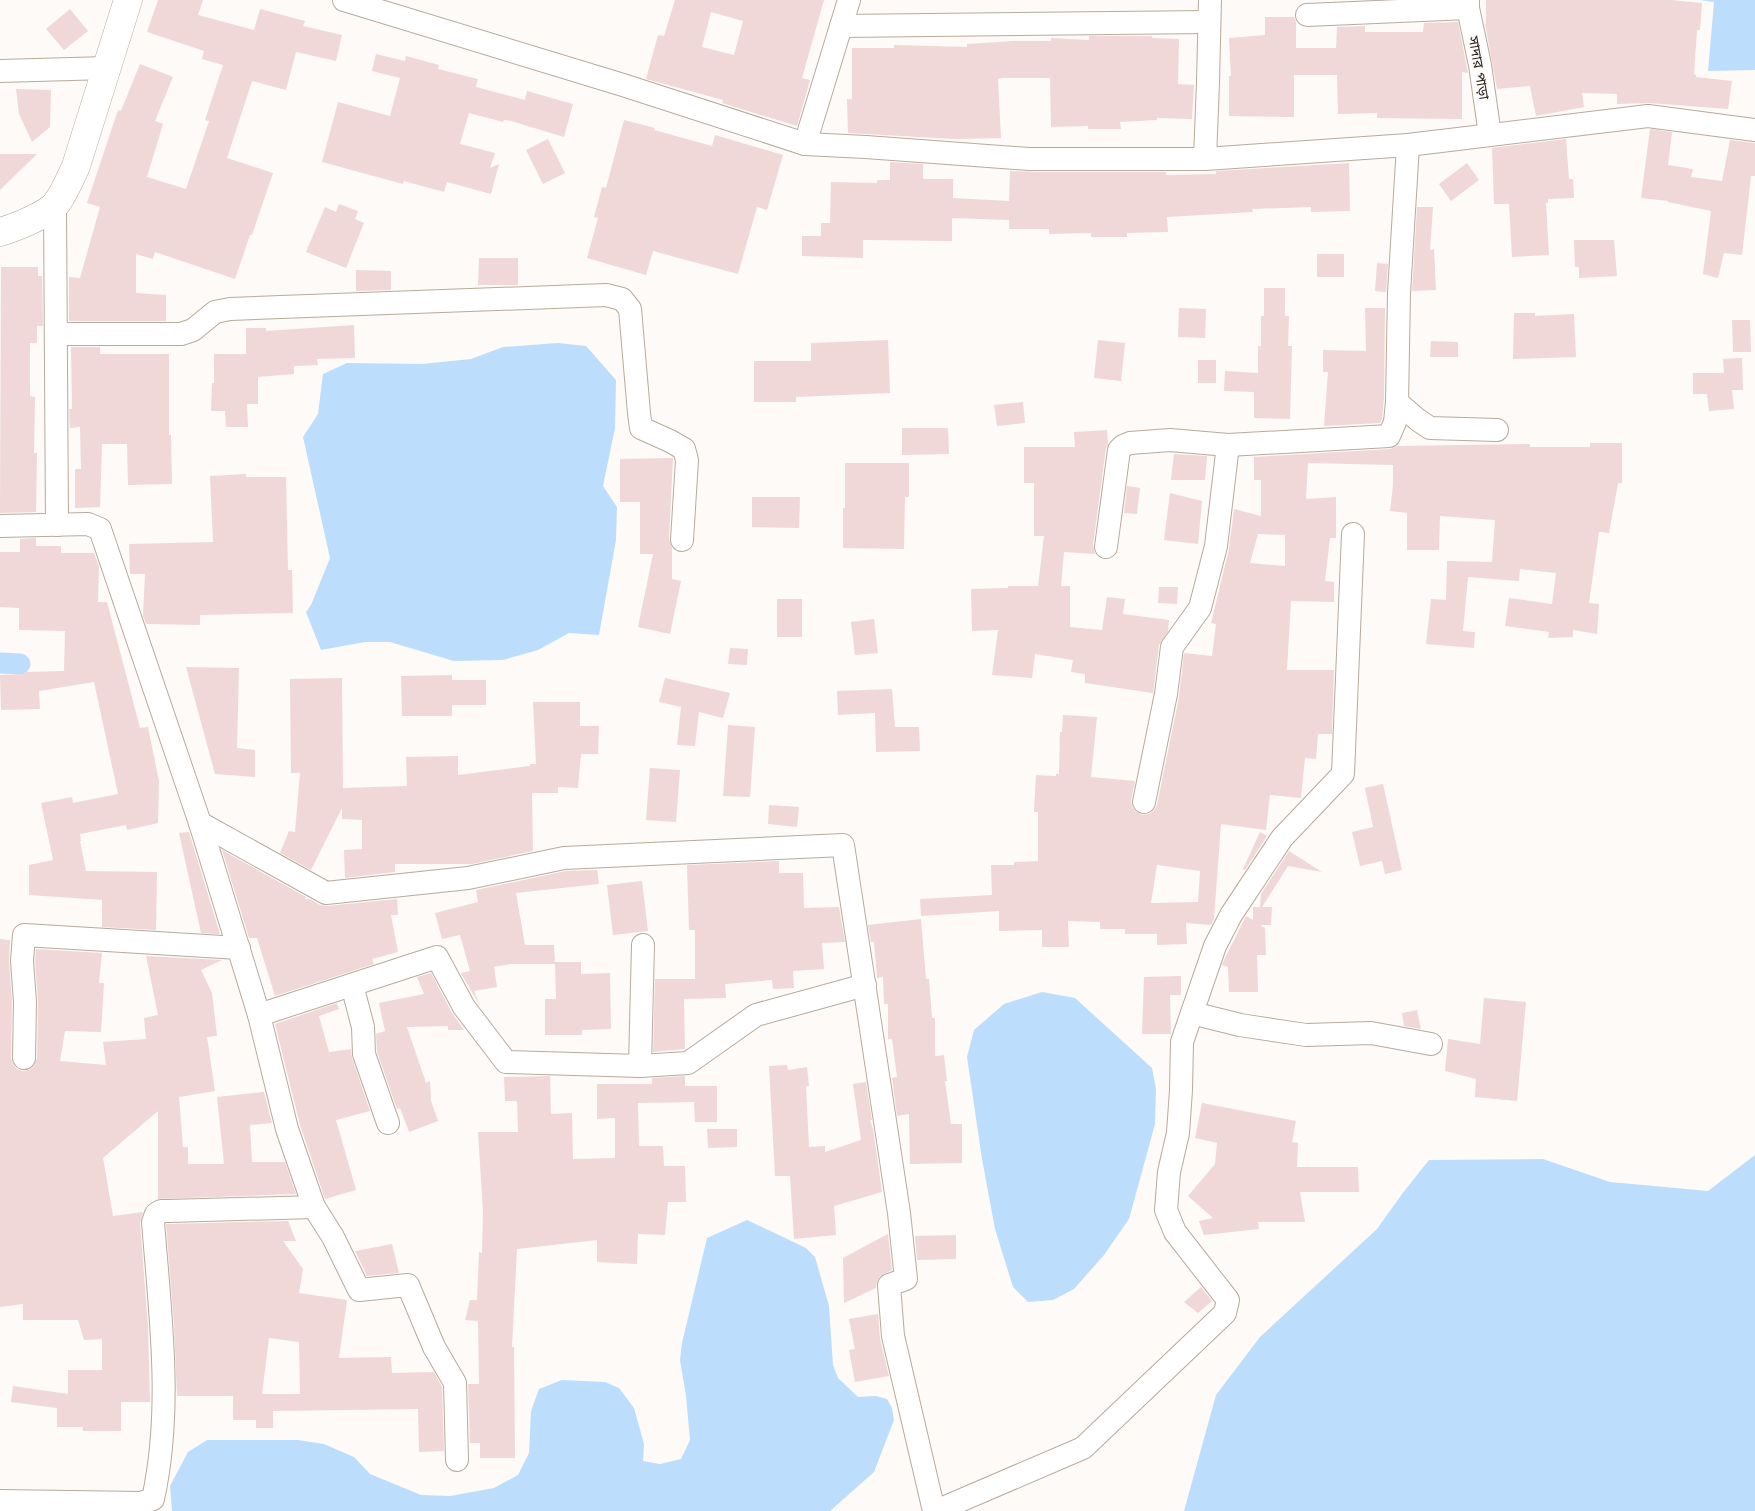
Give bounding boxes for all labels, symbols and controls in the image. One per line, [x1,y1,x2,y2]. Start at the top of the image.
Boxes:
street label: সাদার পাড়া [1465,34,1492,101]

